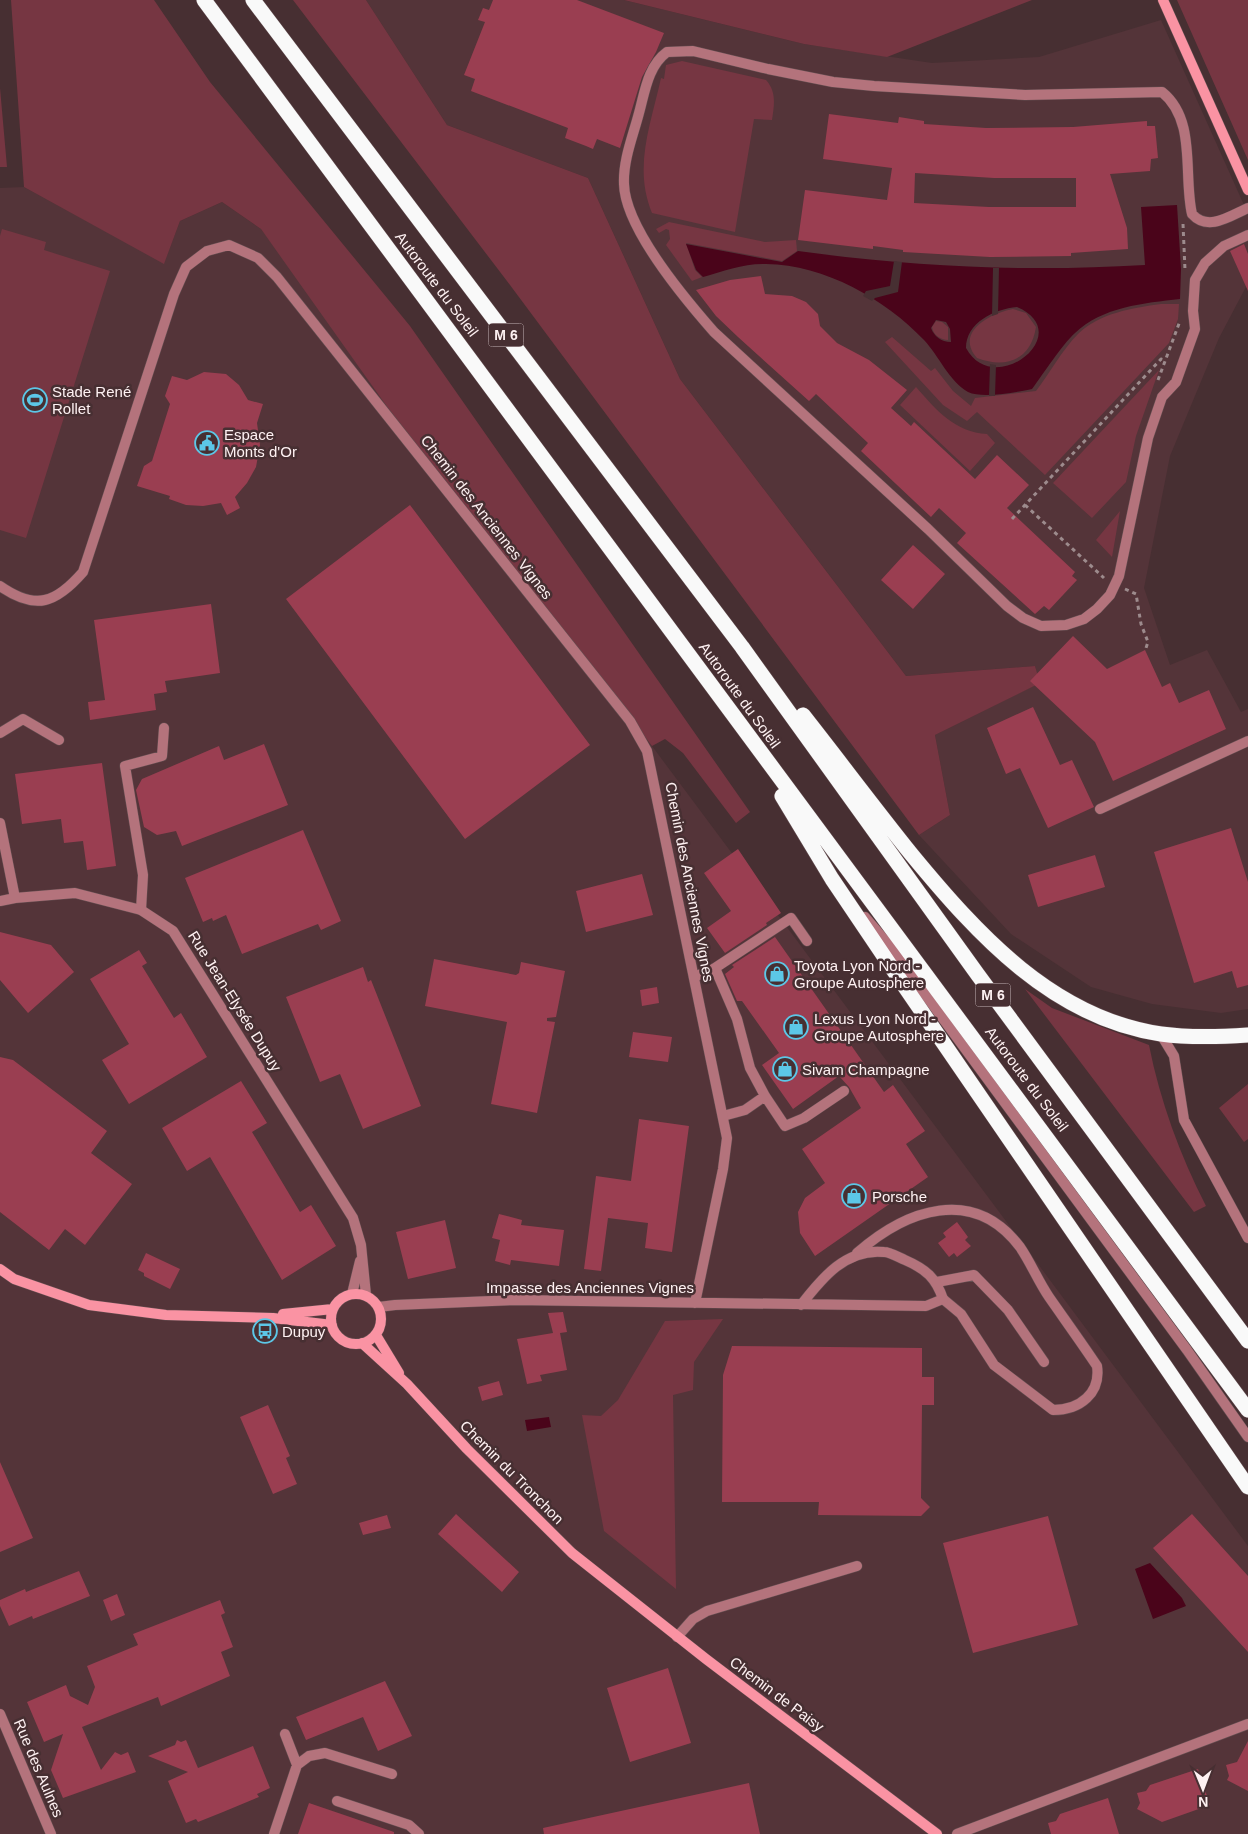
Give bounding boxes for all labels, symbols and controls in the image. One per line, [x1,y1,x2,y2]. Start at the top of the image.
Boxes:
street label: Autoroute du Soleil [392,228,482,340]
road number: M 6 [488,324,524,346]
place label: Stade René Rollet [52,383,131,417]
sports icon: Stade René Rollet [22,387,48,413]
place label: Espace Monts d'Or [224,426,297,460]
public building icon: Espace Monts d'Or [194,430,220,456]
street label: Chemin des Anciennes Vignes [418,432,556,602]
street label: Autoroute du Soleil [696,639,784,751]
street label: Chemin des Anciennes Vignes [662,781,718,983]
street label: Rue Jean-Elysée Dupuy [185,928,285,1075]
place label: Toyota Lyon Nord - Groupe Autosphere [794,957,924,991]
shop icon: Toyota Lyon Nord - Groupe Autosphere [764,961,790,987]
road number: M 6 [976,984,1010,1006]
place label: Lexus Lyon Nord - Groupe Autosphere [814,1010,944,1044]
shop icon: Lexus Lyon Nord - Groupe Autosphere [783,1014,809,1040]
street label: Autoroute du Soleil [982,1023,1072,1135]
shop icon: Sivam Champagne [772,1056,798,1082]
place label: Sivam Champagne [802,1061,930,1078]
shop icon: Porsche [841,1183,867,1209]
place label: Porsche [872,1188,927,1205]
street label: Impasse des Anciennes Vignes [486,1279,694,1296]
bus stop icon: Dupuy [252,1318,278,1344]
place label: Dupuy [282,1323,326,1340]
street label: Chemin du Tronchon [457,1417,567,1527]
street label: Chemin de Paisy [727,1653,828,1735]
street label: Rue des Aulnes [11,1716,67,1820]
north arrow [1178,1764,1228,1814]
text: N [1198,1794,1208,1810]

